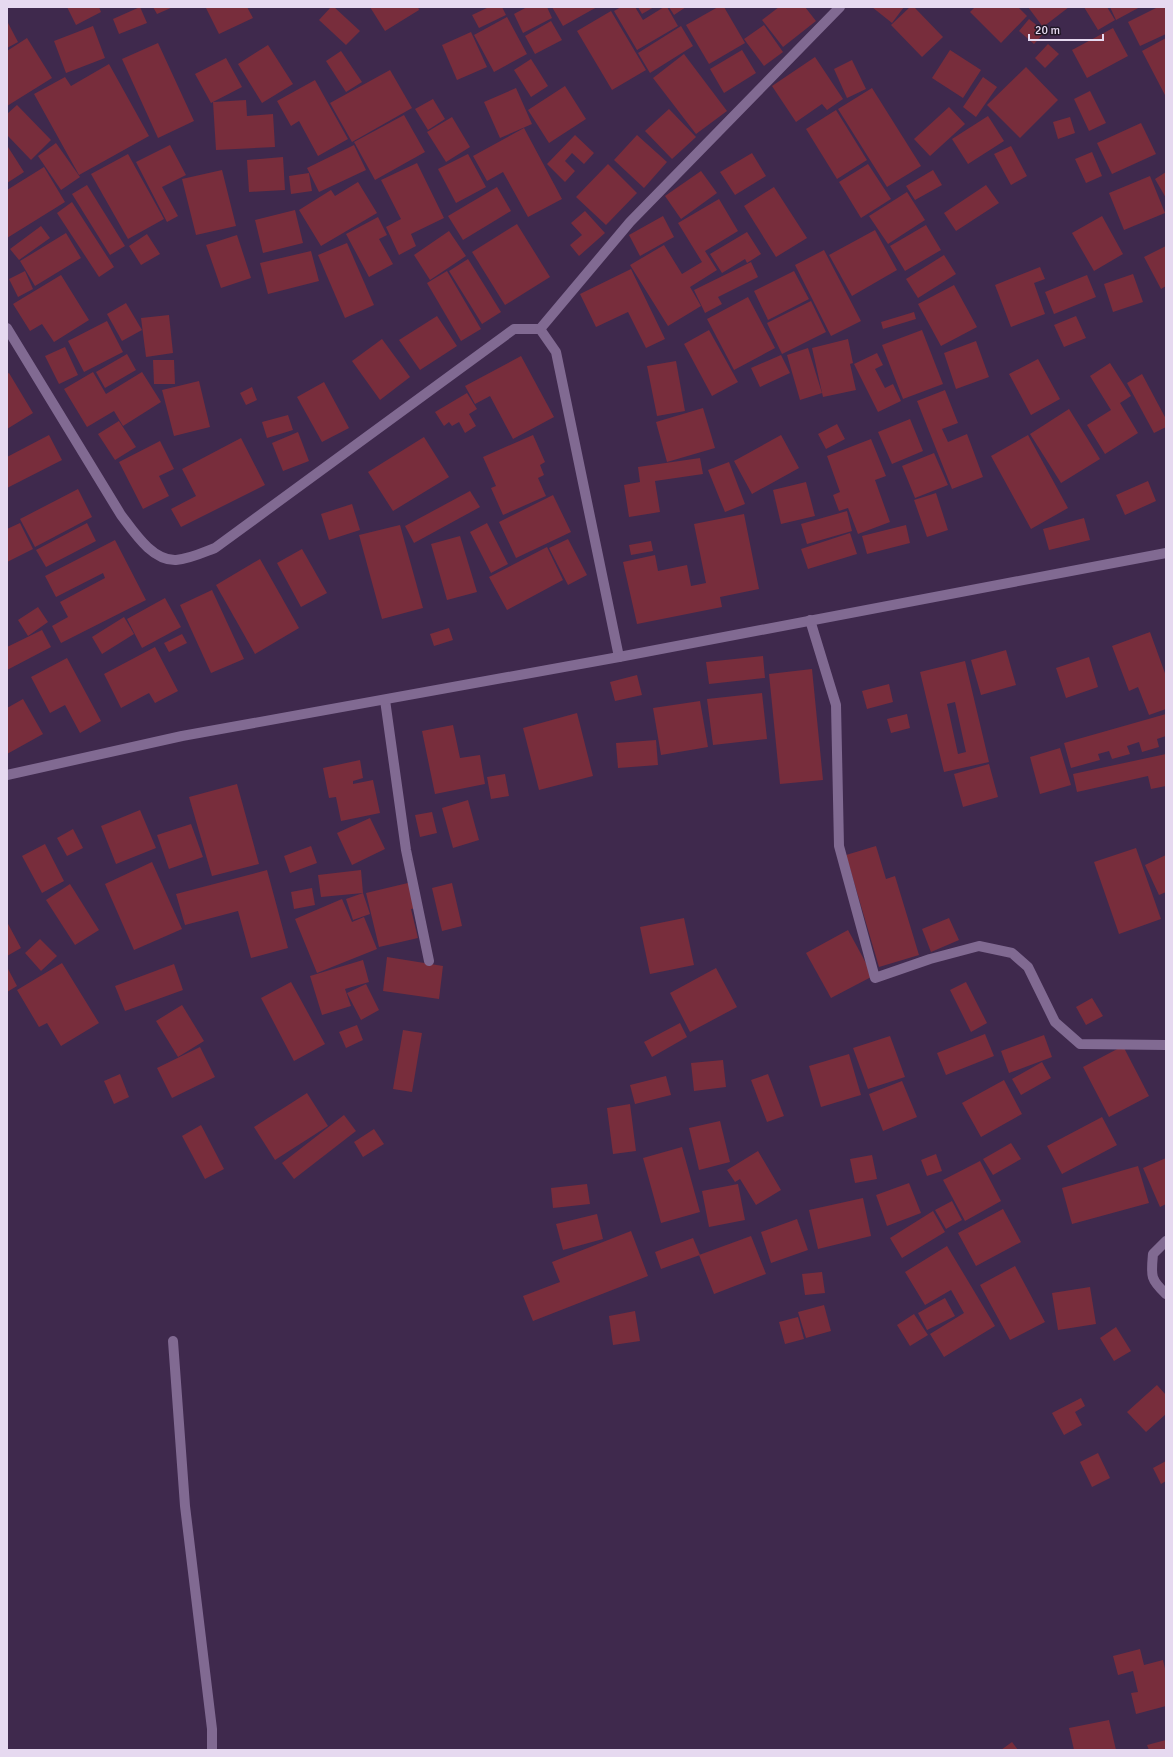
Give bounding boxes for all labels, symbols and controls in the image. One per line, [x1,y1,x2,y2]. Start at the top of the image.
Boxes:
scale bar [1029,16,1103,42]
text: 20 m [1035,23,1060,38]

